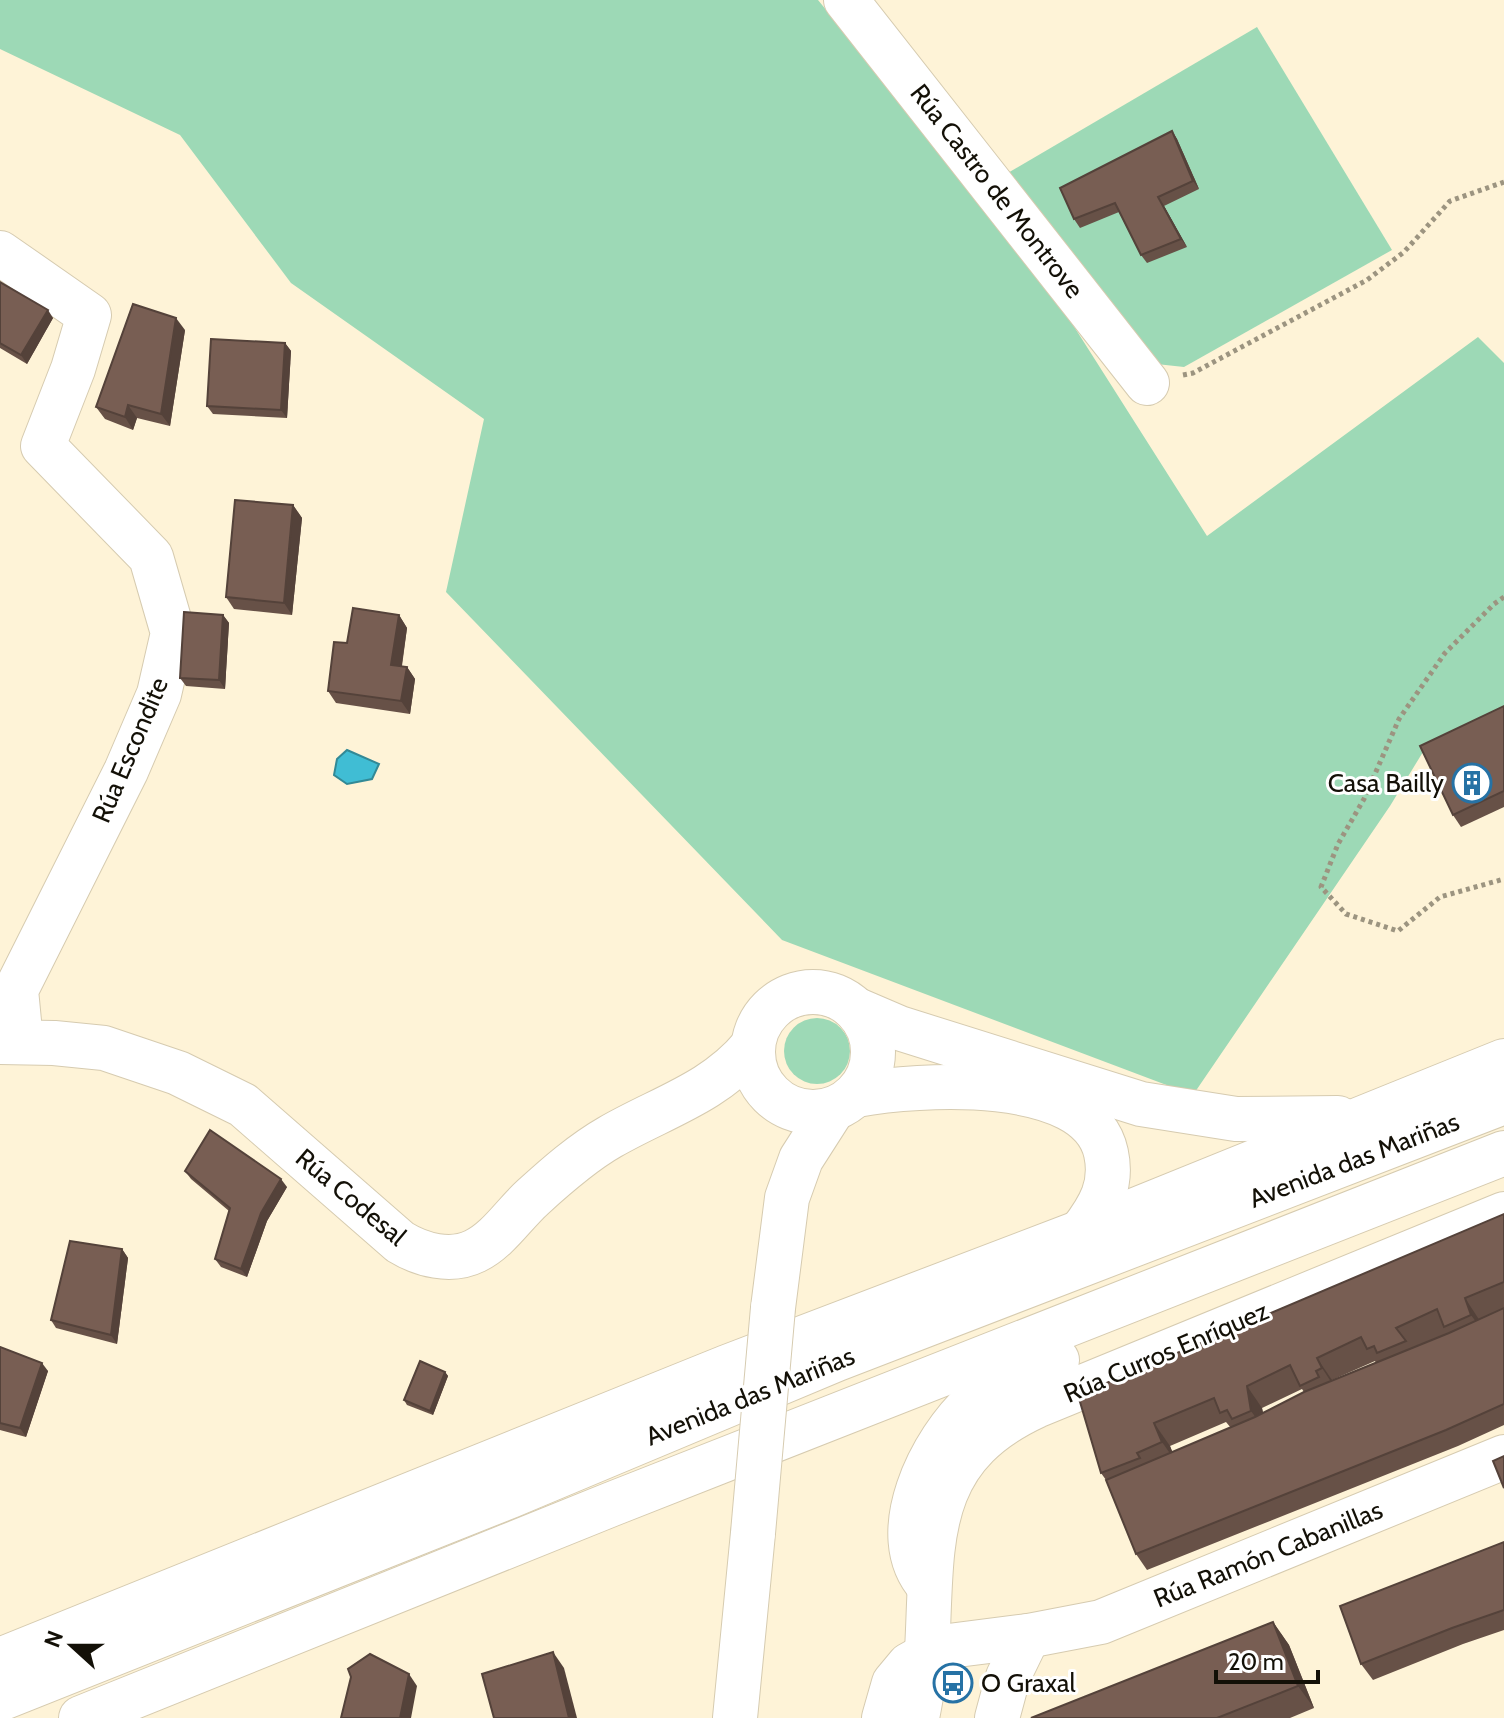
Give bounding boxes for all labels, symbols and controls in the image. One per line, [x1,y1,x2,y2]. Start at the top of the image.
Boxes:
street label: Rúa Castro de Montrove [903,78,1091,304]
street label: Rúa Escondite [85,673,175,827]
building icon: Casa Bailly [1451,762,1493,804]
place label: Casa Bailly [1328,767,1444,799]
street label: Avenida das Mariñas [1245,1105,1464,1215]
street label: Rúa Codesal [289,1142,413,1252]
street label: Rúa Curros Enríquez [1059,1294,1273,1410]
street label: Avenida das Mariñas [641,1339,859,1452]
street label: Rúa Ramón Cabanillas [1149,1493,1387,1615]
north arrow [32,1606,112,1686]
text: N [38,1627,69,1651]
scale bar [1216,1634,1318,1684]
text: 20 m [1228,1647,1284,1676]
bus stop icon: O Graxal [932,1662,974,1704]
place label: O Graxal [981,1667,1076,1699]

